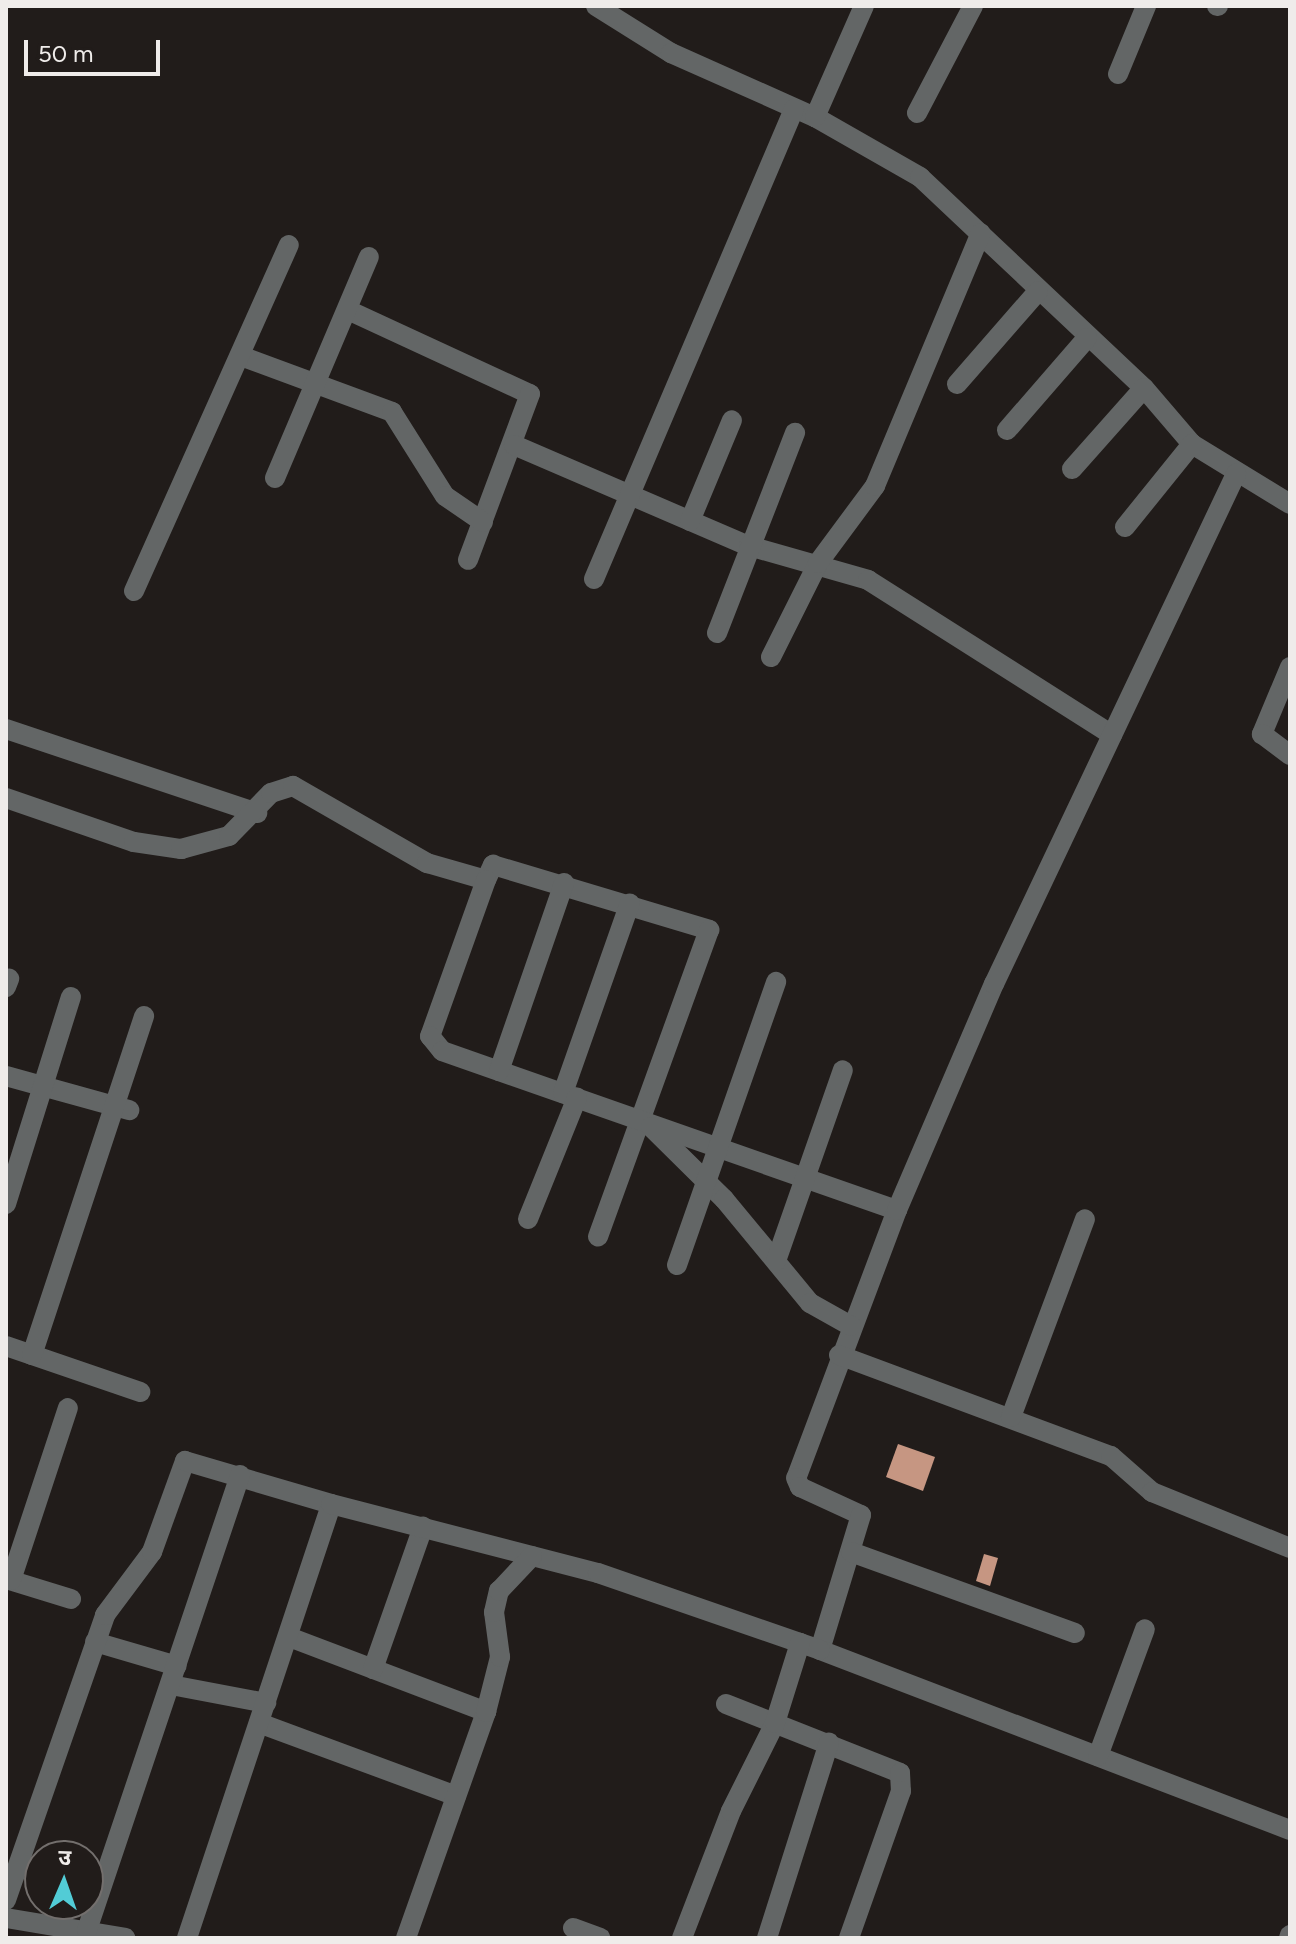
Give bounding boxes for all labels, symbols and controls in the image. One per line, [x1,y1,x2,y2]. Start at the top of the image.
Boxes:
scale bar [28,24,164,74]
text: 50 m [38,39,94,68]
north arrow [24,1840,104,1920]
text: उ [58,1844,72,1871]

